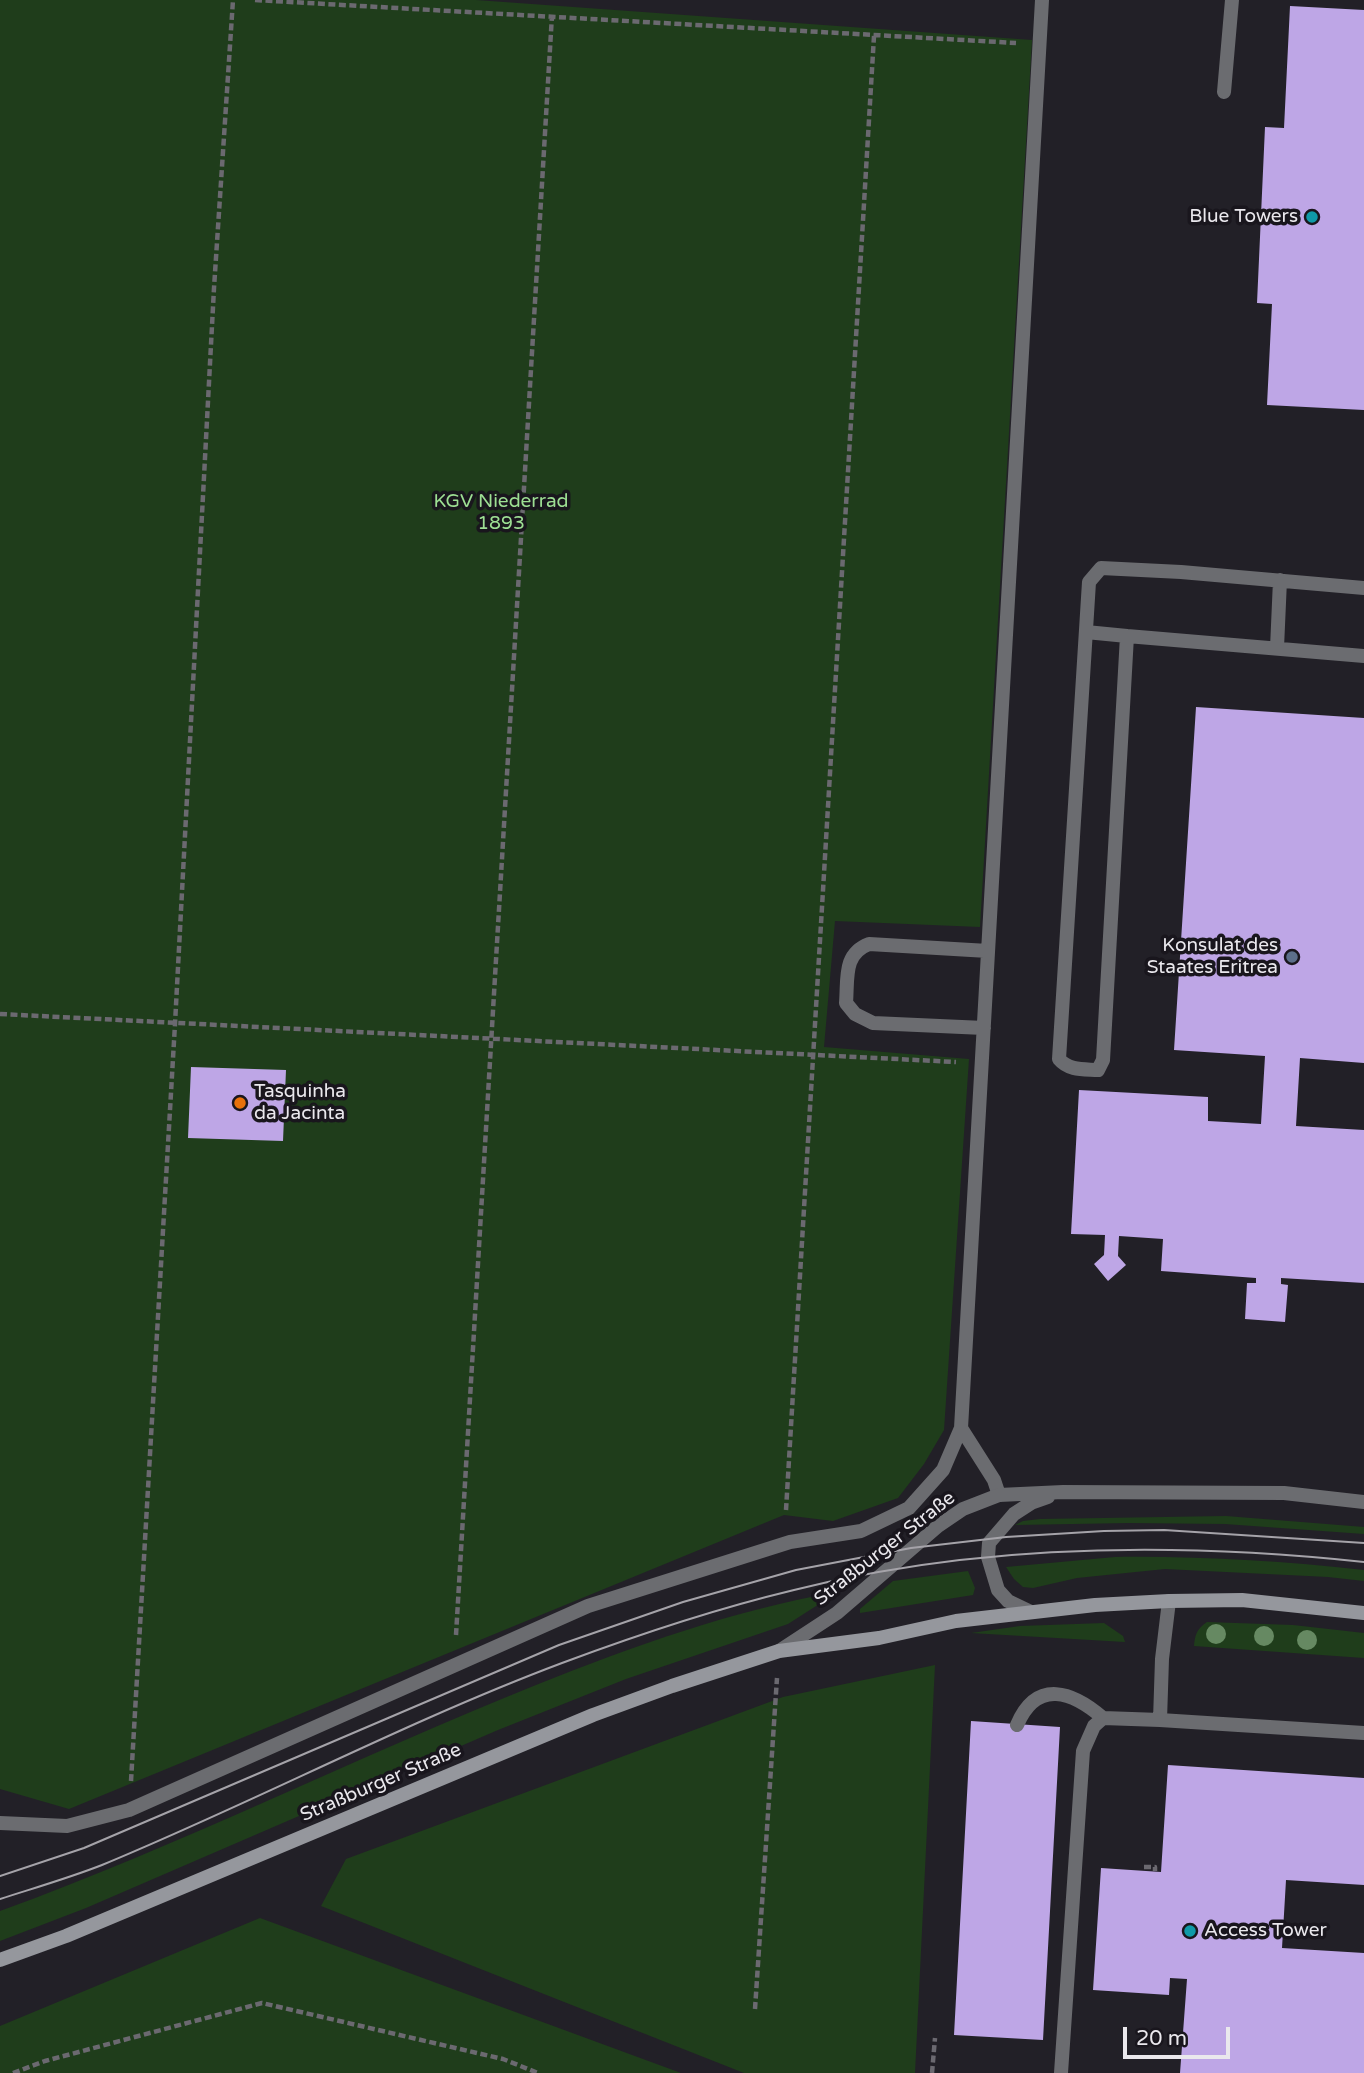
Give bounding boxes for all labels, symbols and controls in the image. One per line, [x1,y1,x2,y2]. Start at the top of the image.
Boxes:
place label: Blue Towers [1189,206,1298,228]
marker: Blue Towers [1304,209,1320,225]
park label: KGV Niederrad 1893 [433,491,569,535]
place label: Konsulat des Staates Eritrea [1147,935,1278,979]
marker: Konsulat des Staates Eritrea [1284,949,1300,965]
place label: Tasquinha da Jacinta [254,1081,346,1125]
marker: Tasquinha da Jacinta [232,1095,248,1111]
street label: Straßburger Straße [810,1487,960,1611]
street label: Straßburger Straße [297,1739,465,1827]
place label: Access Tower [1204,1920,1327,1942]
marker: Access Tower [1182,1923,1198,1939]
scale bar [1126,2014,1233,2058]
text: 20 m [1136,2026,1187,2051]

